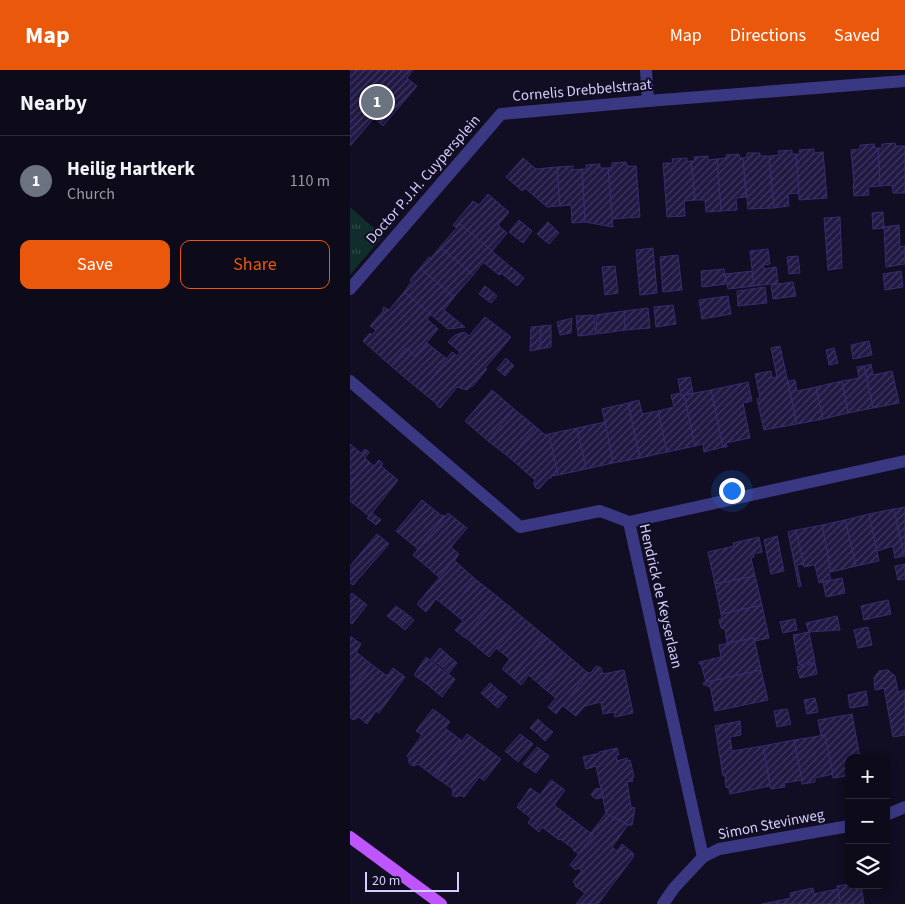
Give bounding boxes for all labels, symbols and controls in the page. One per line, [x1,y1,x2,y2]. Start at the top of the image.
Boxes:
text: Map [25,18,70,53]
text: Map [670,23,702,48]
text: Directions [730,23,806,48]
text: Saved [834,23,880,48]
street label: Cornelis Drebbelstraat [511,74,653,107]
pin: 1 [361,83,393,121]
text: Nearby [20,88,87,118]
street label: Doctor P.J.H. Cuypersplein [361,110,485,249]
text: Heilig Hartkerk [67,156,195,183]
text: 1 [32,170,40,192]
text: 110 m [290,170,330,192]
text: Church [67,183,115,205]
button: Save [20,240,170,289]
button: Share [180,240,330,289]
your location [719,478,745,504]
street label: Hendrick de Keyserlaan [634,522,687,671]
map controls [845,754,890,889]
button: + [845,754,890,799]
button: − [845,799,890,844]
street label: Simon Stevinweg [716,804,827,845]
button: layers [845,844,890,889]
scale bar [365,869,459,892]
text: 20 m [372,871,400,891]

